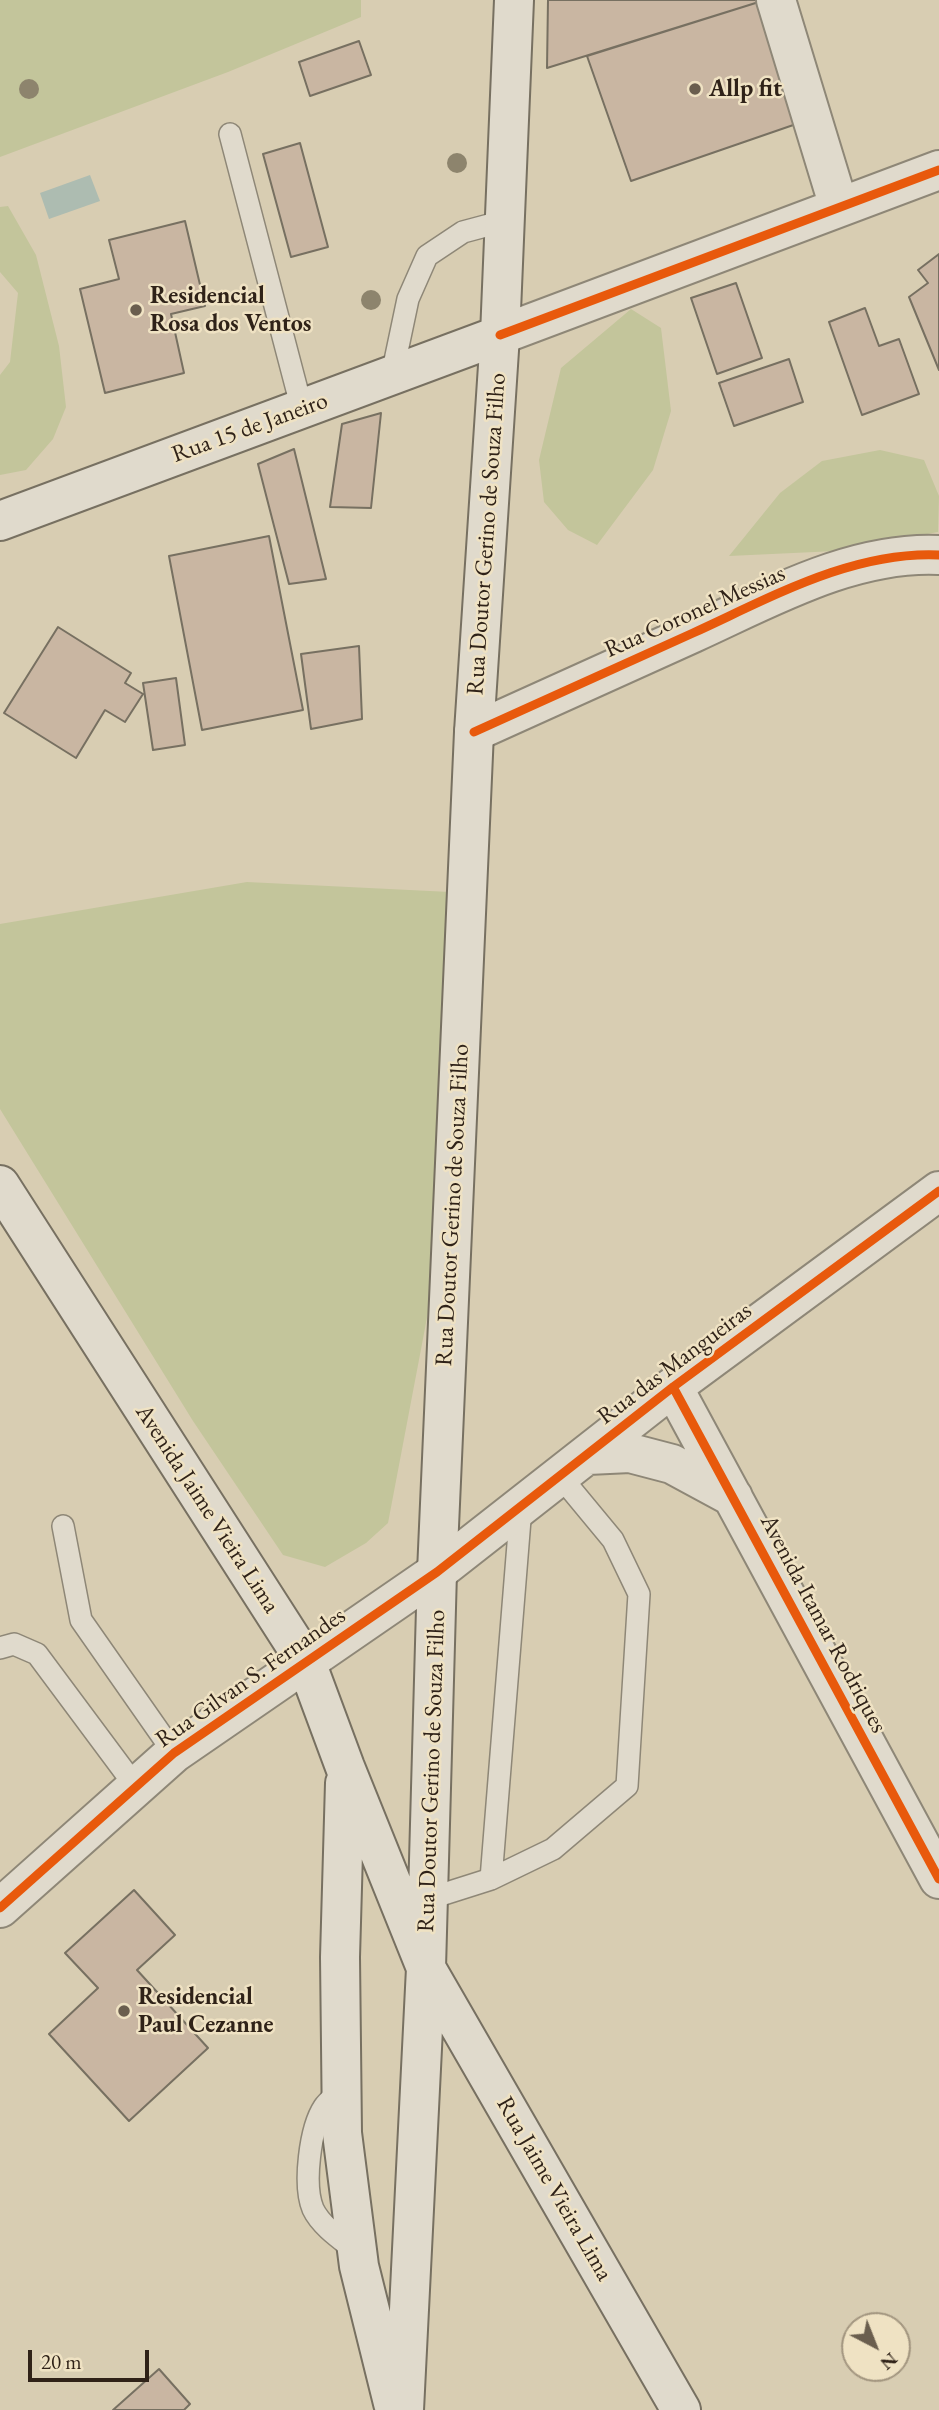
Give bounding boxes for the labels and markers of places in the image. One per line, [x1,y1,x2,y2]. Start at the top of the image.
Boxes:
place label: Allp fit [709,75,782,103]
marker: Allp fit [687,81,703,97]
place label: Residencial Rosa dos Ventos [150,282,311,338]
marker: Residencial Rosa dos Ventos [128,302,144,318]
place label: Residencial Paul Cezanne [138,1983,273,2039]
marker: Residencial Paul Cezanne [116,2003,132,2019]

